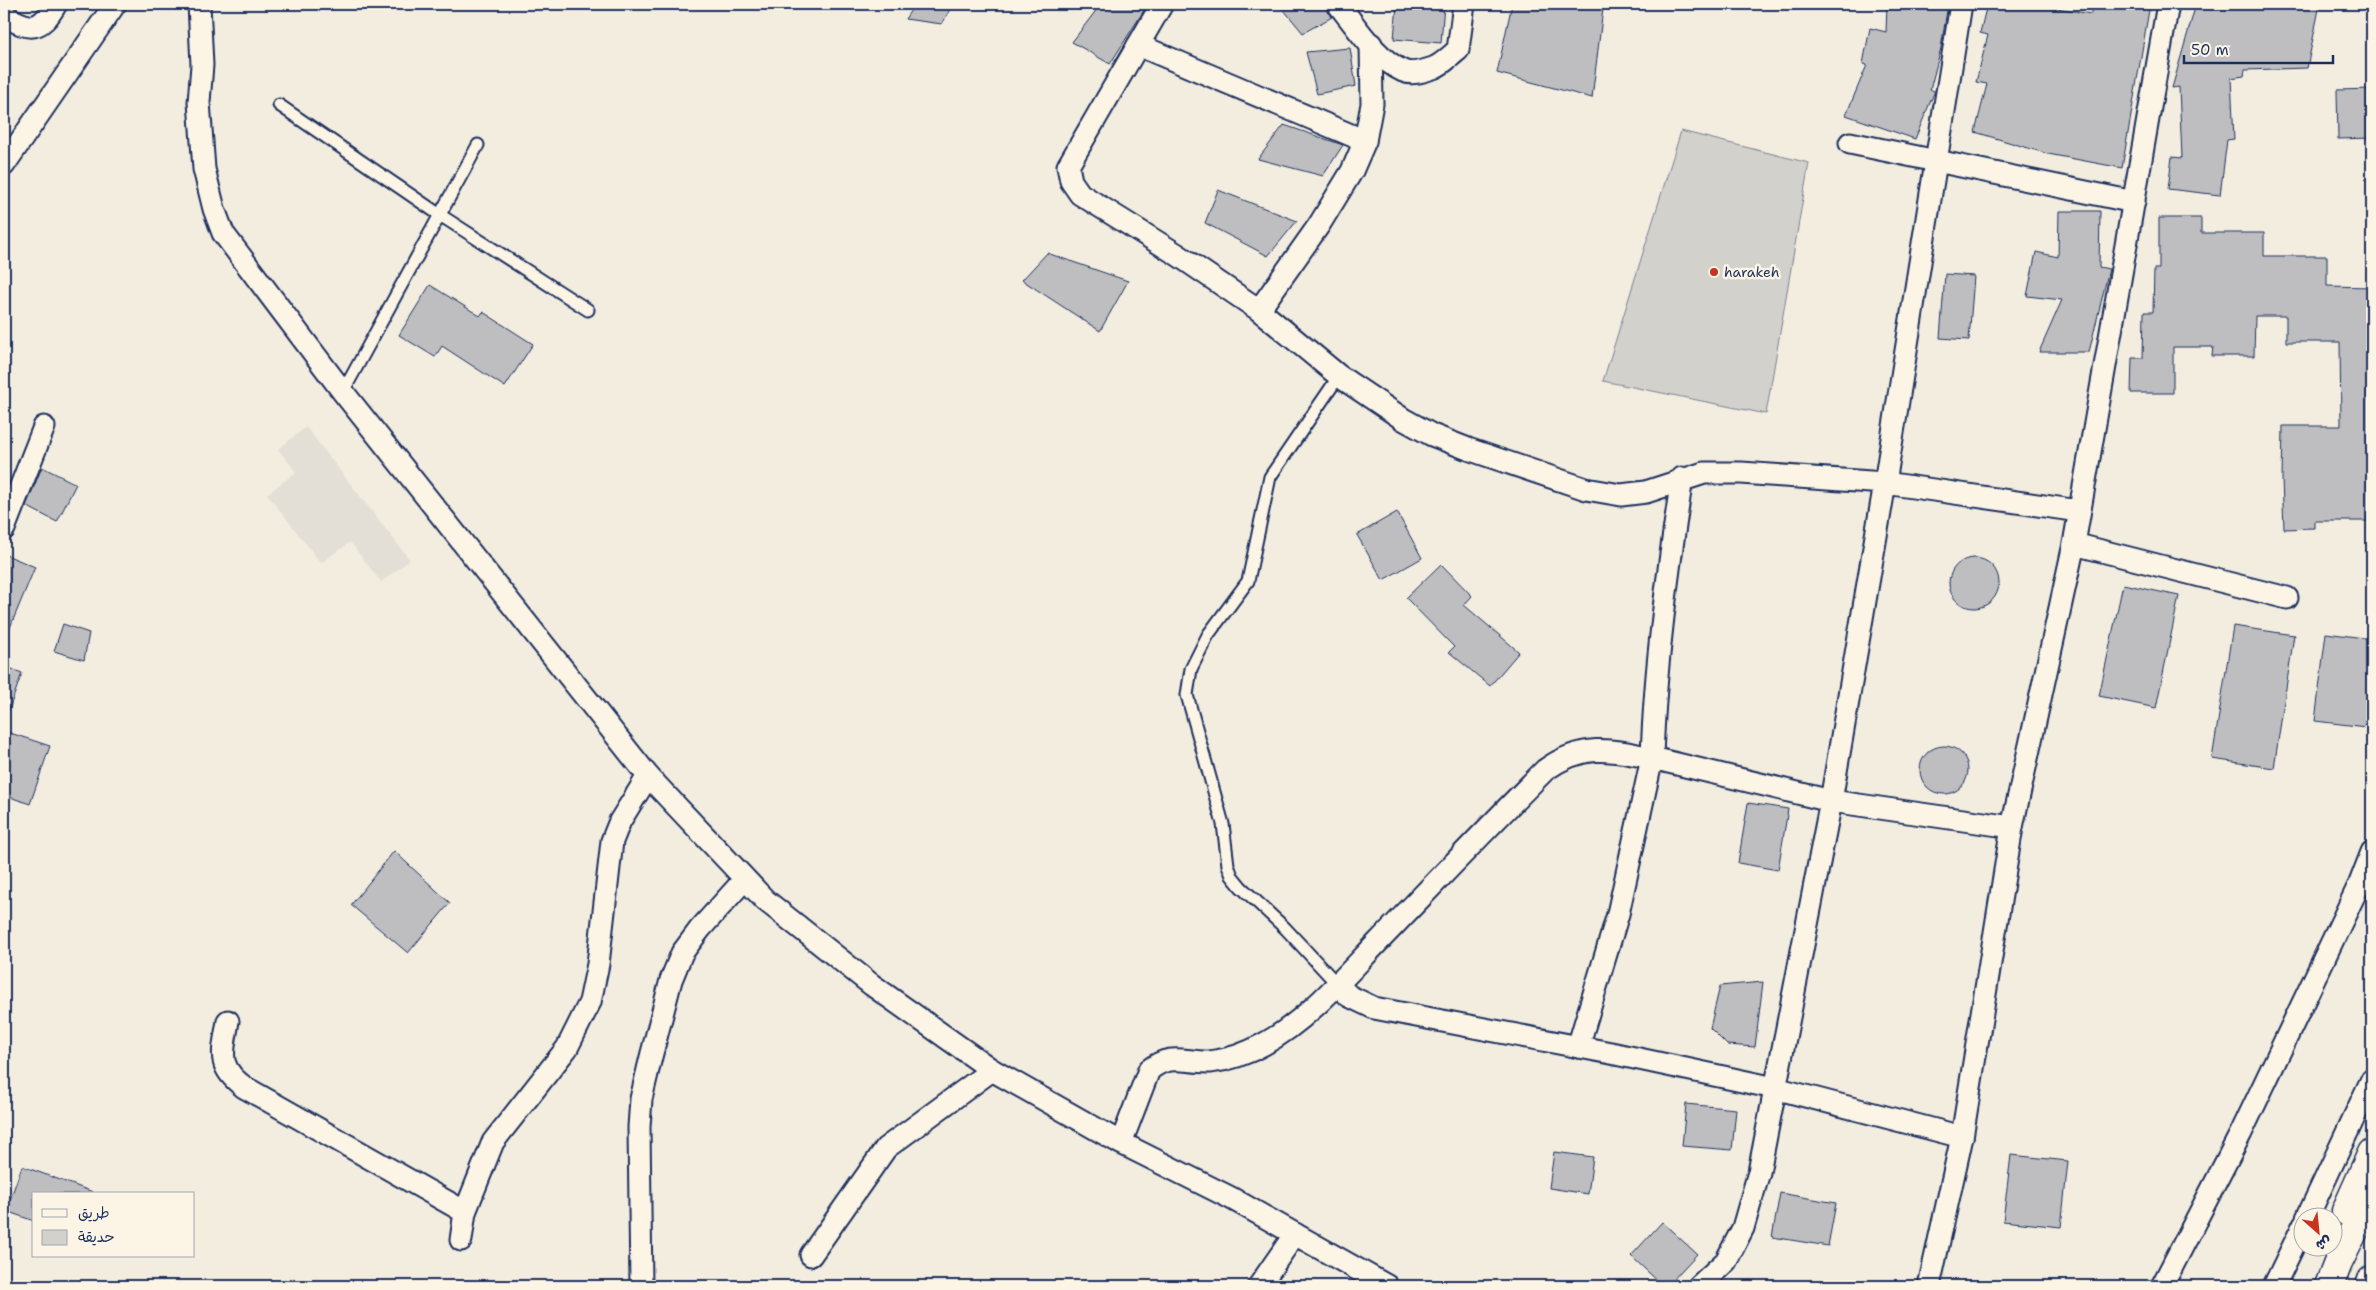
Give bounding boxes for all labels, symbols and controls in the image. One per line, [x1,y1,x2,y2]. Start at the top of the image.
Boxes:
scale bar [2184,32,2332,64]
text: 50 m [2191,40,2229,60]
place label: harakeh [1724,263,1780,281]
marker: harakeh [1708,266,1720,278]
legend [32,1192,195,1258]
text: طريق [78,1203,110,1223]
north arrow [2294,1208,2344,1258]
text: حديقة [78,1227,115,1247]
text: ش [2313,1232,2335,1255]

